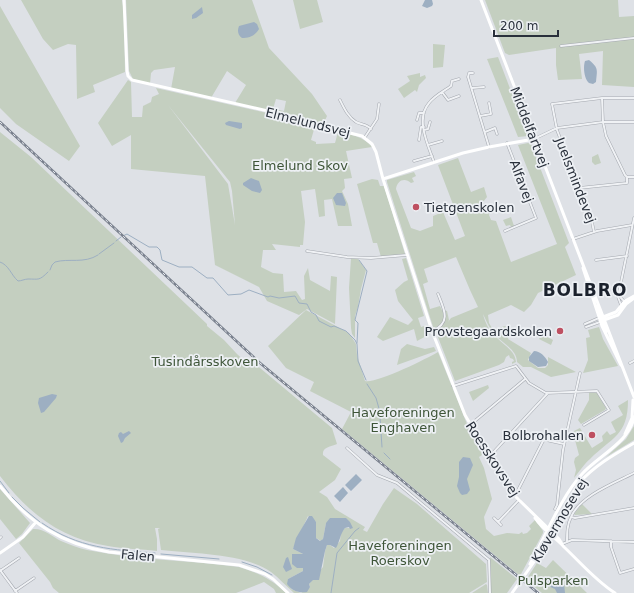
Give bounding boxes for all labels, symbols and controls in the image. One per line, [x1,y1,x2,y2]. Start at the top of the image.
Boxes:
scale bar [494,12,558,38]
text: 200 m [500,19,538,33]
street label: Middelfartvej [507,85,552,170]
street label: Elmelundsvej [264,105,352,140]
street label: Juelsmindevej [552,134,599,225]
park label: Elmelund Skov [252,158,348,173]
street label: Alfavej [507,158,536,205]
place label: Tietgenskolen [423,200,514,215]
marker: Tietgenskolen [411,202,421,212]
district label: BOLBRO [543,280,627,300]
place label: Provstegaardskolen [425,324,552,339]
marker: Provstegaardskolen [555,326,565,336]
park label: Tusindårsskoven [151,354,258,369]
park label: Haveforeningen Enghaven [351,405,455,435]
street label: Roesskovsvej [463,419,522,500]
place label: Bolbrohallen [503,428,584,443]
marker: Bolbrohallen [587,430,597,440]
street label: Kløvermosevej [528,475,590,565]
park label: Haveforeningen Roerskov [348,538,452,568]
street label: Falen [120,547,156,564]
park label: Pulsparken [517,573,589,588]

